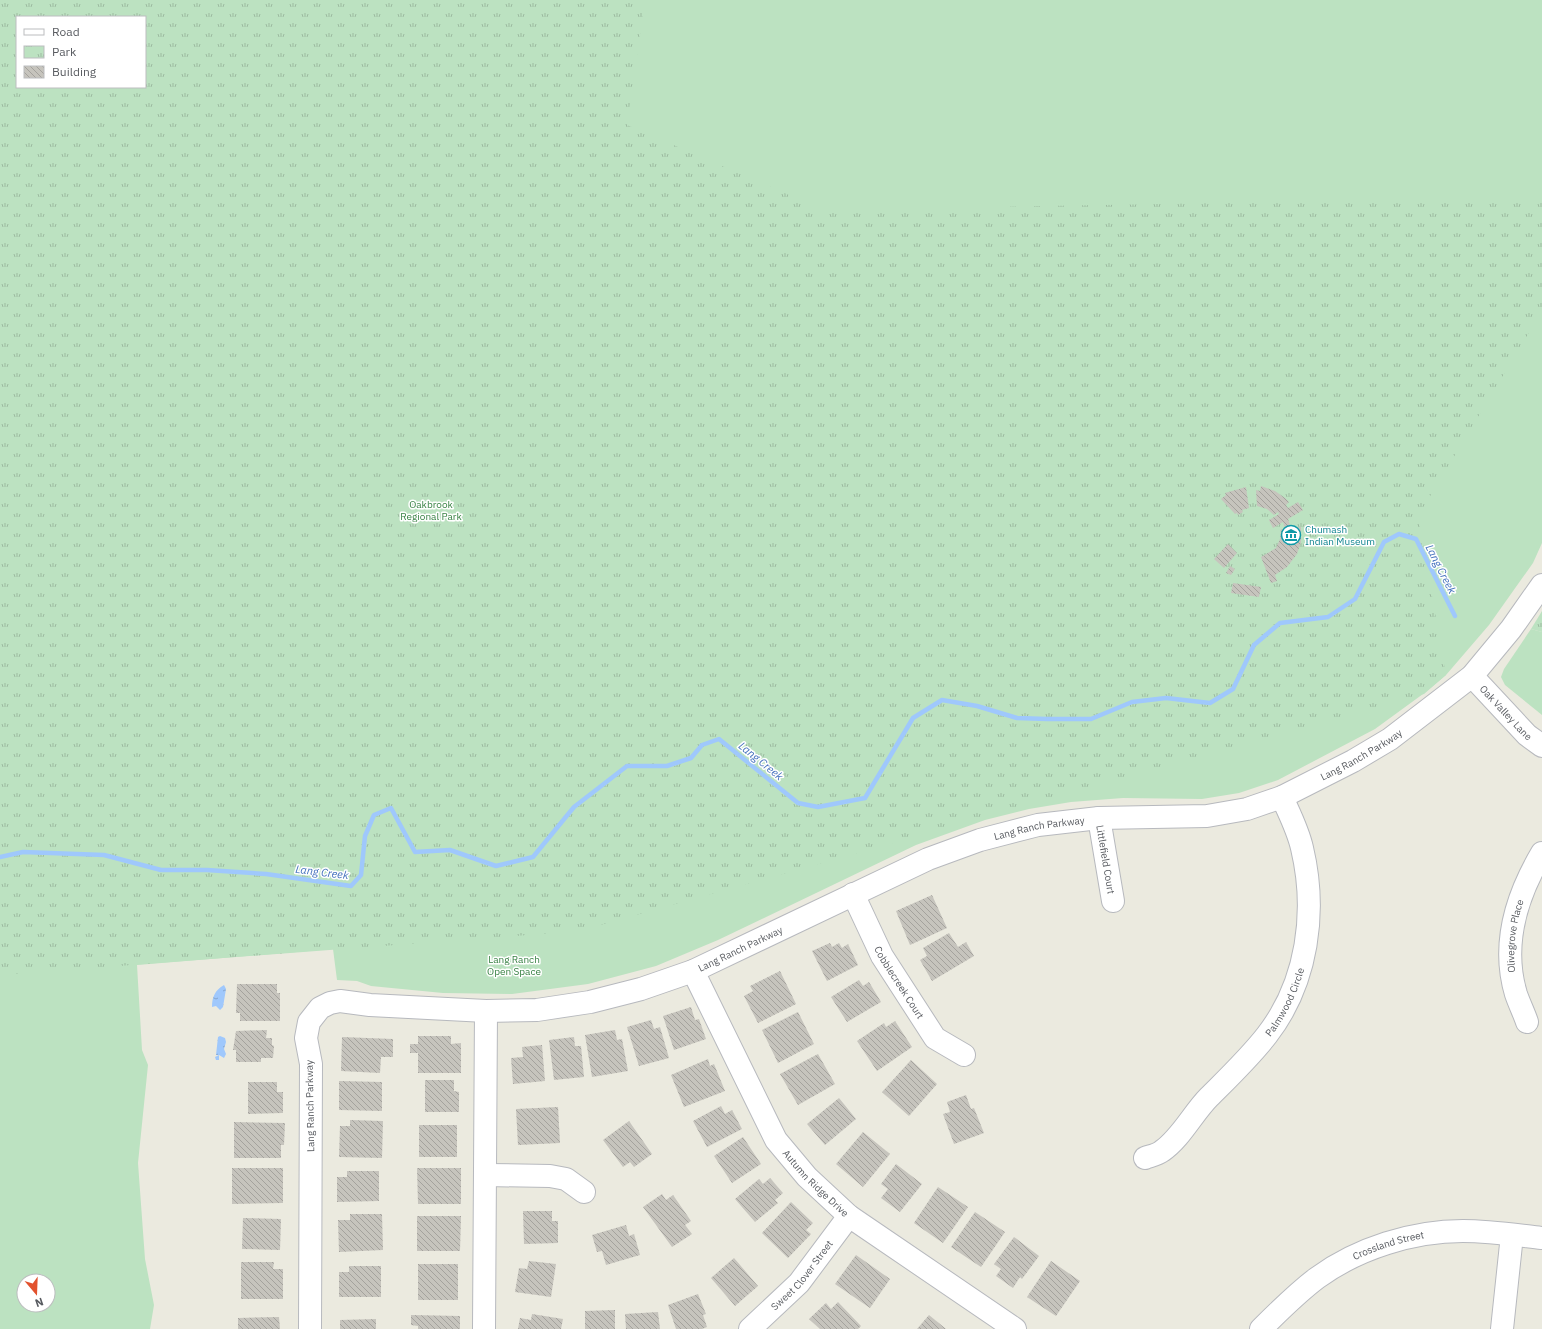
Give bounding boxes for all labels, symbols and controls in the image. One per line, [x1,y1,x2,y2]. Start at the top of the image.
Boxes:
legend [16,16,146,88]
text: Road [52,24,80,39]
text: Park [52,44,77,59]
text: Building [52,64,97,79]
park label: Oakbrook Regional Park [400,498,462,523]
place label: Chumash Indian Museum [1305,523,1375,548]
museum icon: Chumash Indian Museum [1280,524,1302,546]
water label: Lang Creek [1423,542,1460,596]
street label: Oak Valley Lane [1477,682,1535,743]
street label: Lang Ranch Parkway [1318,726,1404,783]
water label: Lang Creek [736,739,786,783]
street label: Lang Ranch Parkway [992,813,1085,843]
street label: Littlefield Court [1094,824,1118,895]
water label: Lang Creek [295,862,350,882]
street label: Olivegrove Place [1504,897,1526,973]
street label: Lang Ranch Parkway [696,923,785,974]
street label: Cobblecreek Court [872,944,928,1022]
park label: Lang Ranch Open Space [487,953,541,978]
street label: Palmwood Circle [1262,966,1307,1039]
street label: Lang Ranch Parkway [303,1060,317,1152]
street label: Autumn Ridge Drive [780,1147,852,1220]
street label: Crossland Street [1350,1228,1425,1262]
street label: Sweet Clover Street [768,1237,836,1313]
north arrow [16,1273,56,1313]
text: N [33,1295,45,1310]

